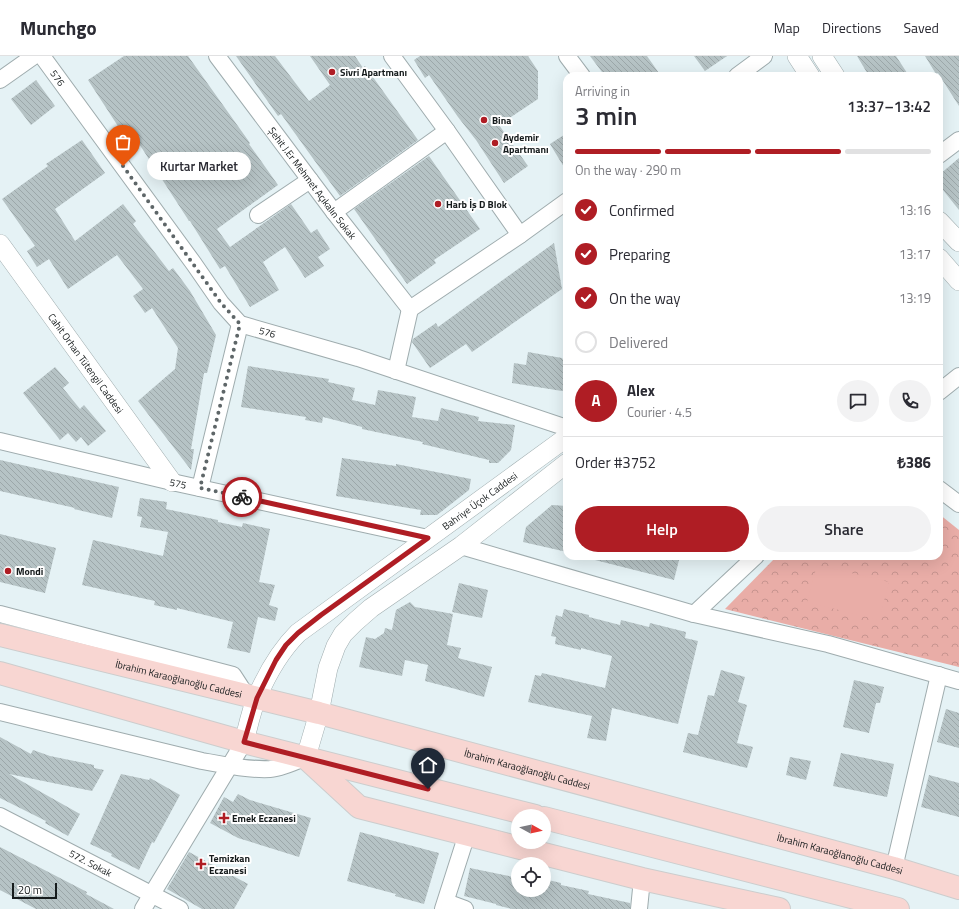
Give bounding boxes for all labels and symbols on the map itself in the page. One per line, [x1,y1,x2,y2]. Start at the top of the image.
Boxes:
place label: Sivri Apartmanı [340,65,407,80]
street label: 576 [47,67,69,89]
marker: Sivri Apartmanı [327,67,337,77]
place label: Bina [492,113,511,128]
marker: Bina [479,115,489,125]
street label: Şehit J.Er Mehmet Açıkalın Sokak [265,124,360,243]
pin [106,125,140,166]
place label: Aydemir Apartmanı [503,130,549,157]
marker: Aydemir Apartmanı [490,138,500,148]
callout: Kurtar Market [147,152,251,180]
place label: Harb İş D Blok [446,197,508,212]
marker: Harb İş D Blok [433,199,443,209]
street label: Cahit Orhan Tütengil Caddesi [45,310,127,416]
street label: 576 [257,322,278,342]
street label: Bahriye Üçok Caddesi [439,468,520,533]
street label: 575 [168,474,188,493]
courier [222,477,262,517]
place label: Mondi [16,564,43,579]
marker: Mondi [3,566,13,576]
street label: İbrahim Karaoğlanoğlu Caddesi [114,656,244,701]
street label: İbrahim Karaoğlanoğlu Caddesi [462,745,592,793]
pin [411,748,445,789]
north arrow [511,809,551,849]
place label: Emek Eczanesi [232,811,296,826]
marker: Emek Eczanesi [219,813,229,823]
street label: İbrahim Karaoğlanoğlu Caddesi [775,829,905,878]
street label: 572. Sokak [67,845,115,880]
place label: Temizkan Eczanesi [209,851,250,878]
marker: Temizkan Eczanesi [196,859,206,869]
scale bar [12,881,57,900]

